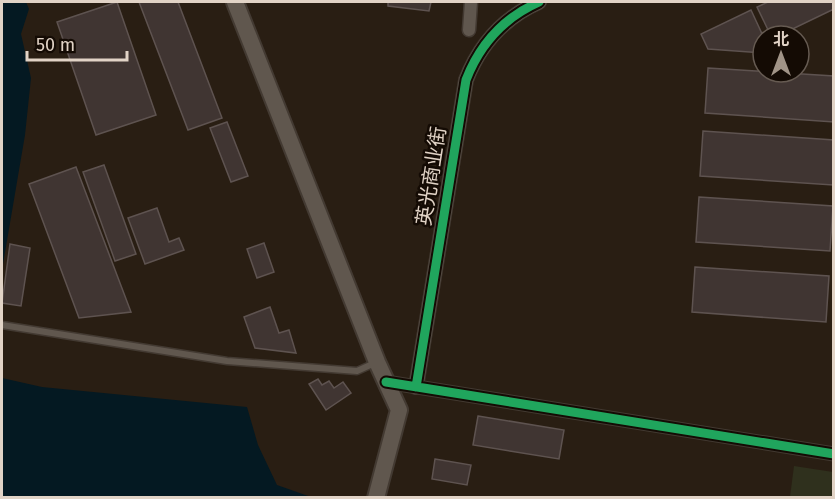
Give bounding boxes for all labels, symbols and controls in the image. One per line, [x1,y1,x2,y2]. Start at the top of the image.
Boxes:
scale bar [27,24,128,62]
north arrow [751,24,811,84]
text: 北 [773,30,789,49]
text: 50 m [36,34,75,56]
street label: 英光商业街 [411,125,451,227]

